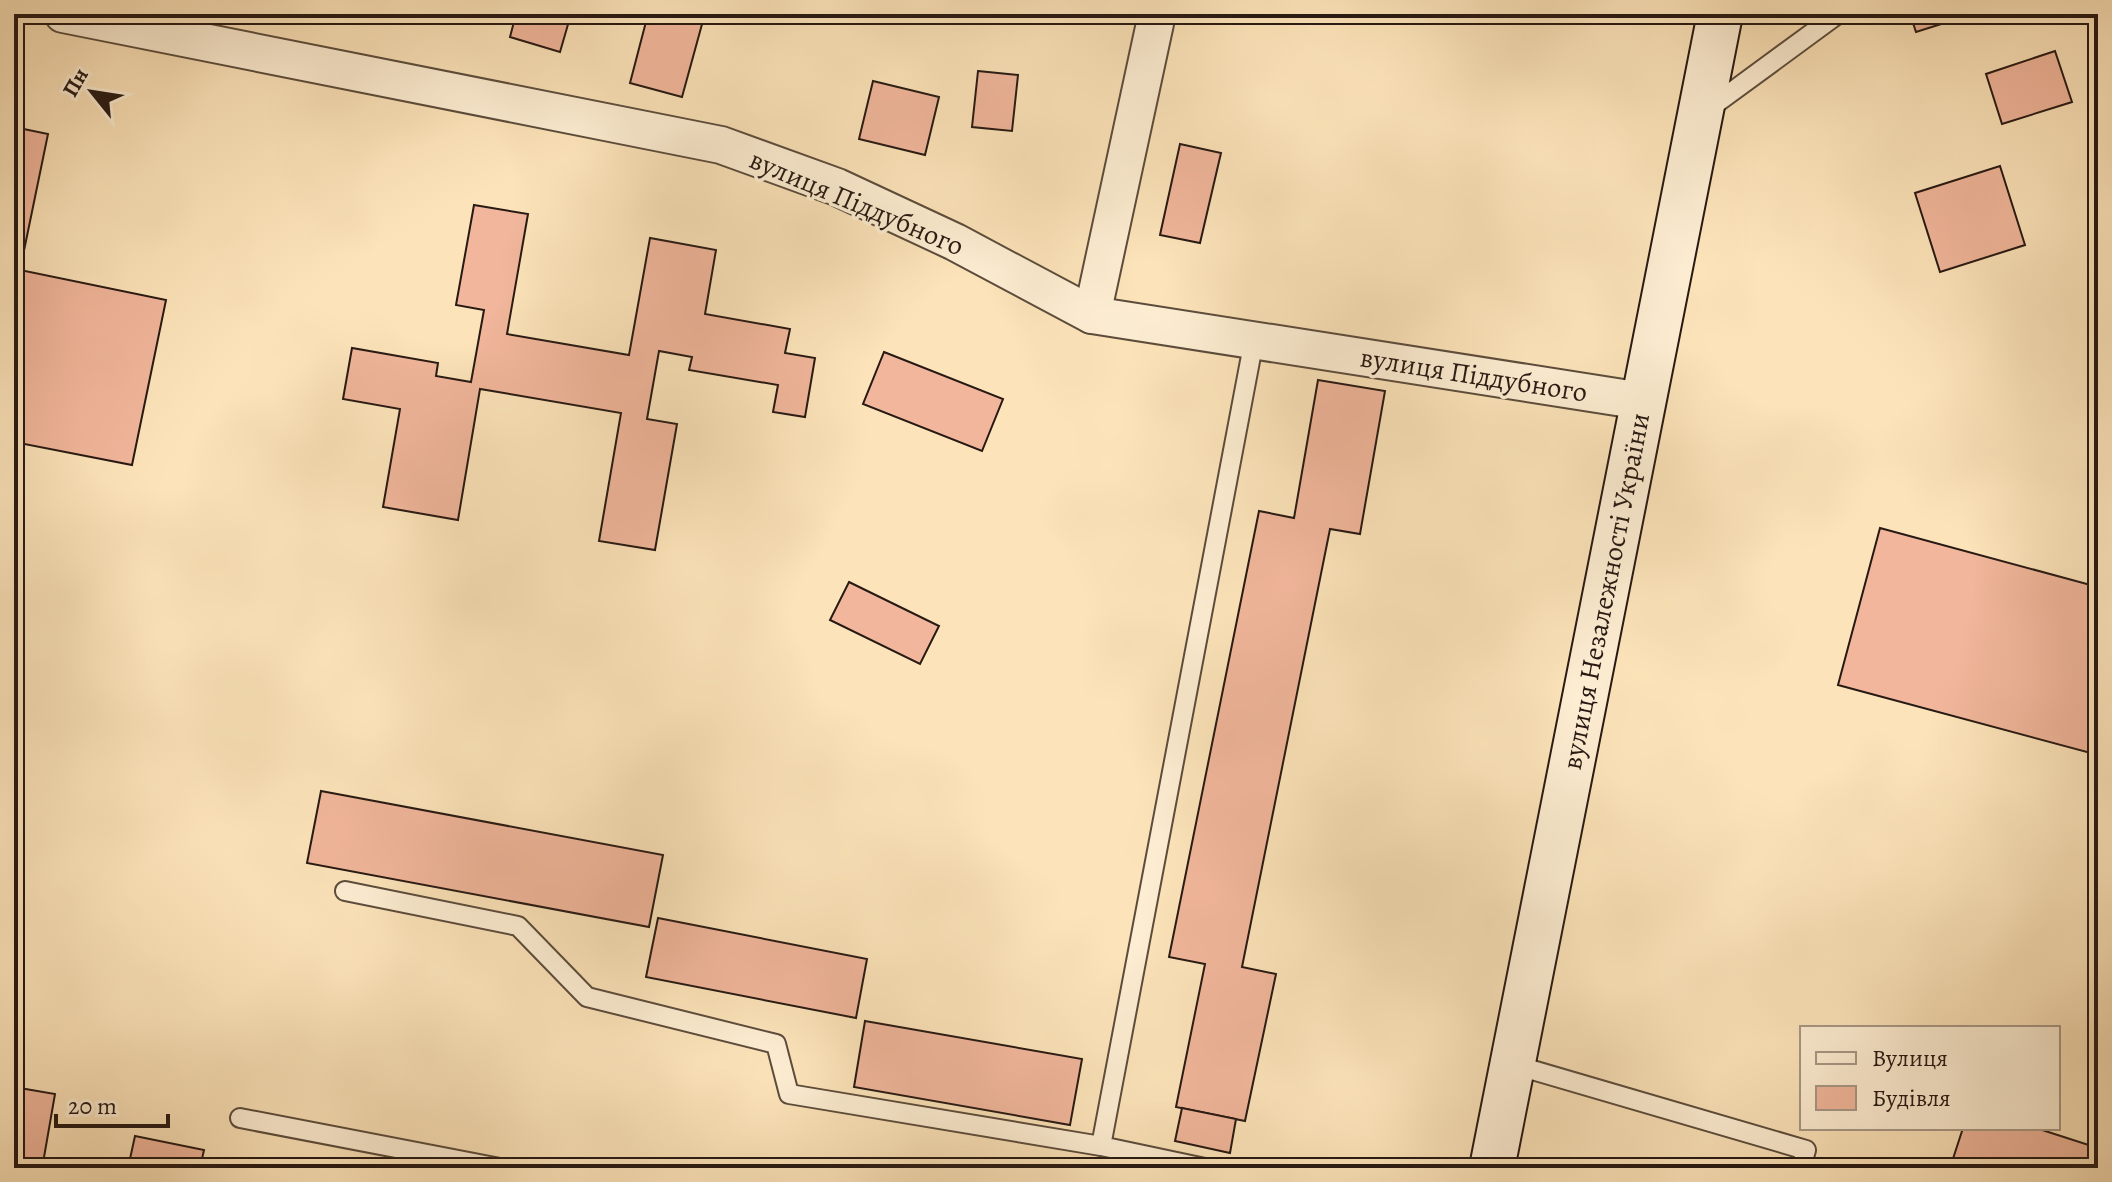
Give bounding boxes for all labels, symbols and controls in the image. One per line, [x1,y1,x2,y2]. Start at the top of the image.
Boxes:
north arrow [52,52,132,132]
text: Пн [55,63,96,102]
street label: вулиця Піддубного [743,141,970,265]
street label: вулиця Піддубного [1357,338,1590,412]
street label: вулиця Незалежності України [1553,410,1659,773]
legend [1800,1026,2060,1130]
text: Вулиця [1872,1042,1948,1074]
scale bar [56,1078,168,1128]
text: Будівля [1872,1082,1951,1114]
text: 20 m [68,1090,117,1122]

